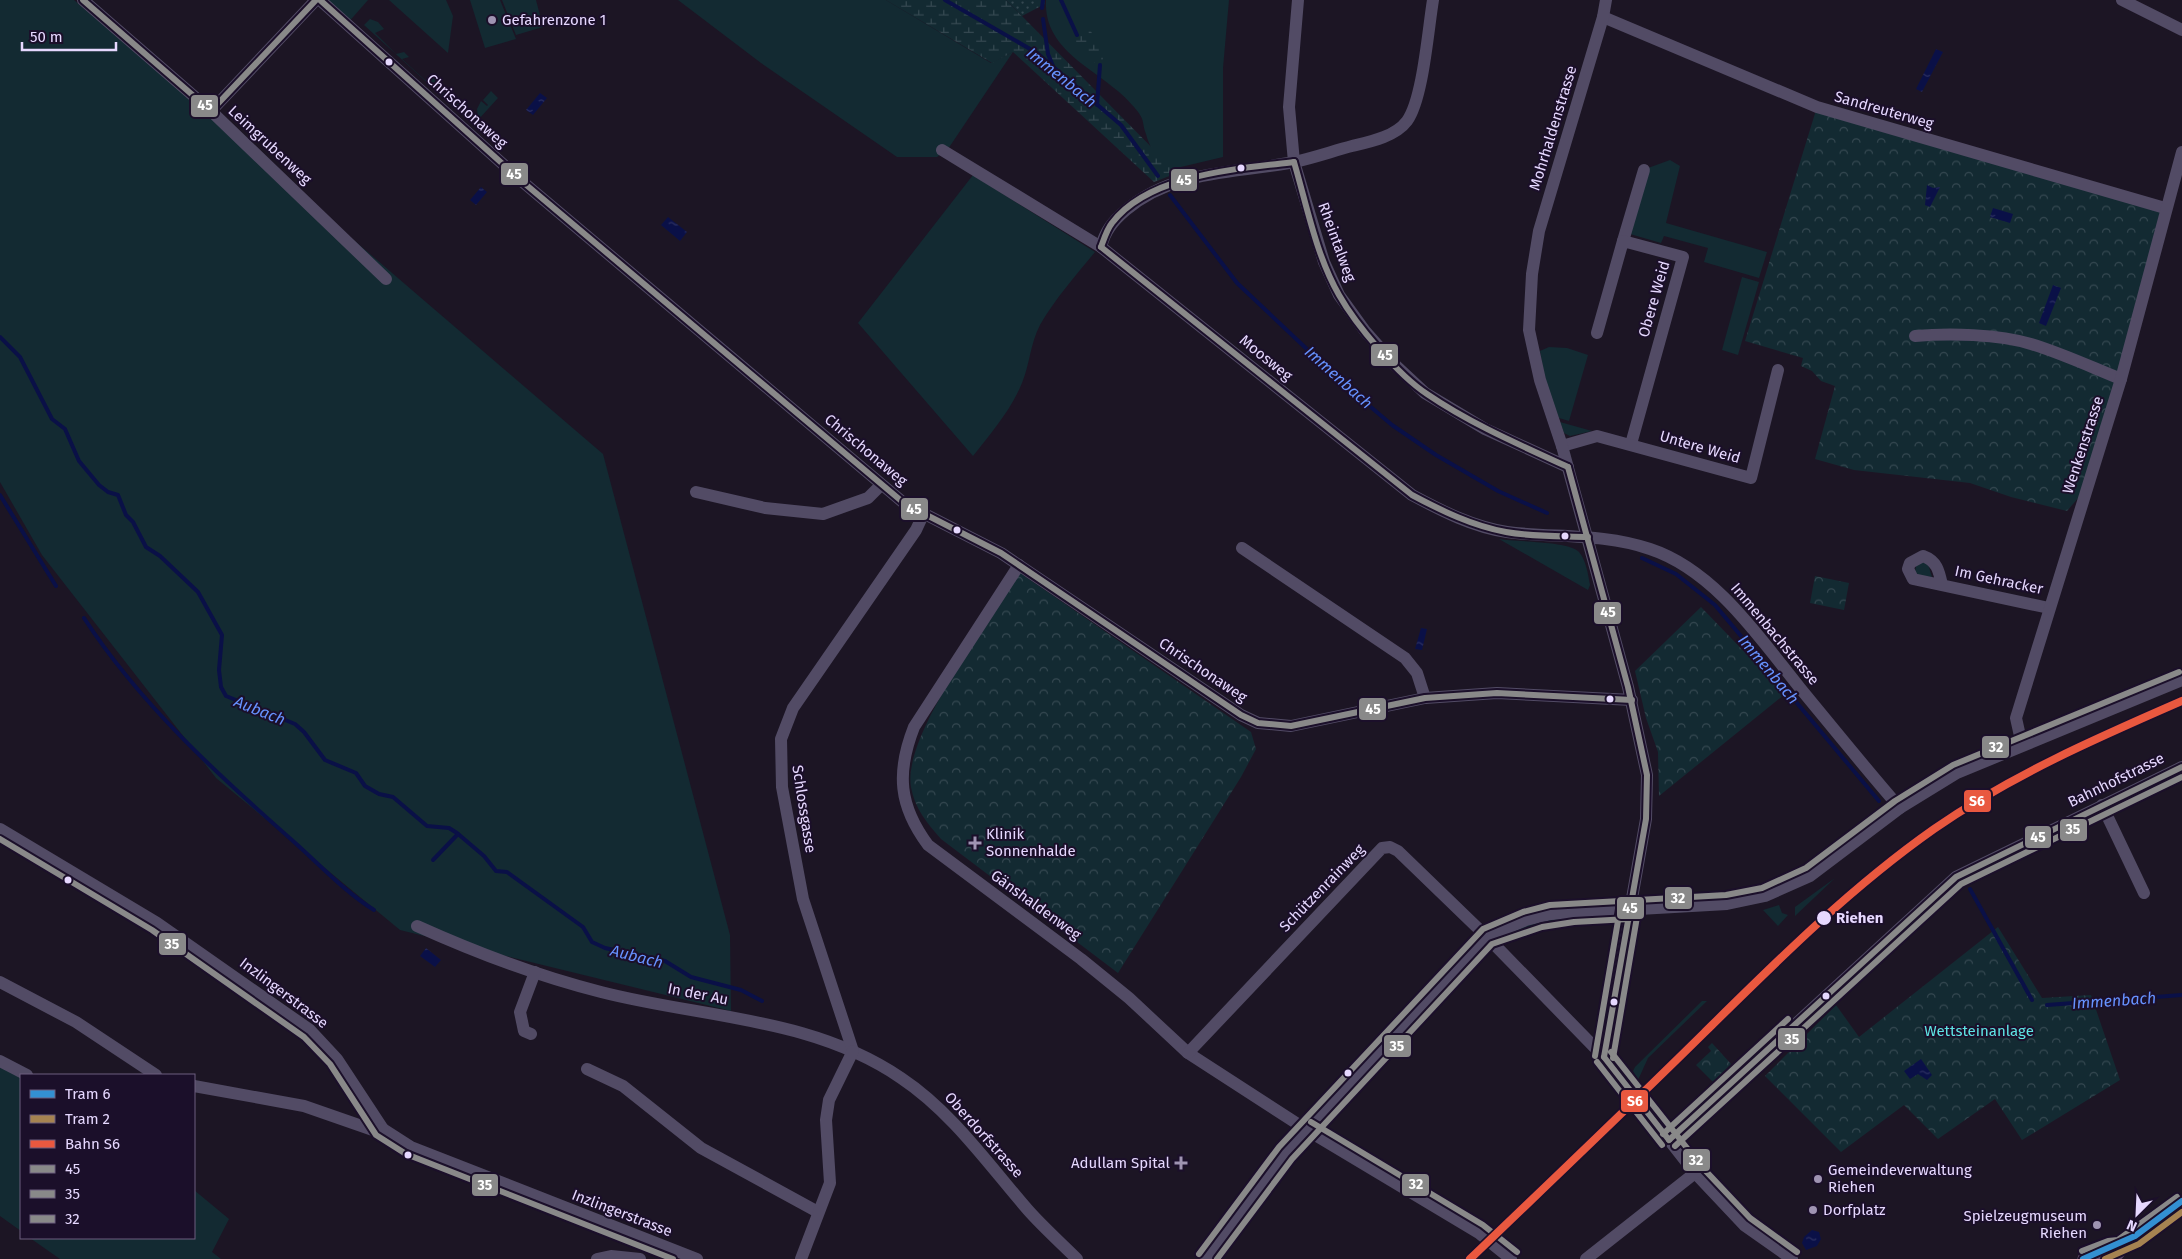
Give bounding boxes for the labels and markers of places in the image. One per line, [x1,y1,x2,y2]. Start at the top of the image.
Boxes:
place label: Gefahrenzone 1 [502,11,606,29]
marker: Gefahrenzone 1 [486,14,498,26]
unlabelled marker [384,57,394,67]
unlabelled marker [1236,163,1246,173]
unlabelled marker [952,525,962,535]
unlabelled marker [1560,531,1570,541]
unlabelled marker [1605,694,1615,704]
place label: Klinik Sonnenhalde [986,825,1076,860]
marker: Klinik Sonnenhalde [968,836,982,850]
unlabelled marker [63,875,73,885]
marker: Riehen [1815,909,1833,927]
place label: Riehen [1836,909,1883,927]
unlabelled marker [1821,991,1831,1001]
unlabelled marker [1609,997,1619,1007]
unlabelled marker [1343,1068,1353,1078]
unlabelled marker [403,1150,413,1160]
place label: Adullam Spital [1071,1154,1171,1172]
marker: Adullam Spital [1174,1156,1188,1170]
place label: Gemeindeverwaltung Riehen [1828,1161,1972,1196]
marker: Gemeindeverwaltung Riehen [1812,1173,1824,1185]
place label: Dorfplatz [1823,1201,1886,1219]
marker: Dorfplatz [1807,1204,1819,1216]
place label: Spielzeugmuseum Riehen [1963,1207,2087,1242]
marker: Spielzeugmuseum Riehen [2091,1219,2103,1231]

